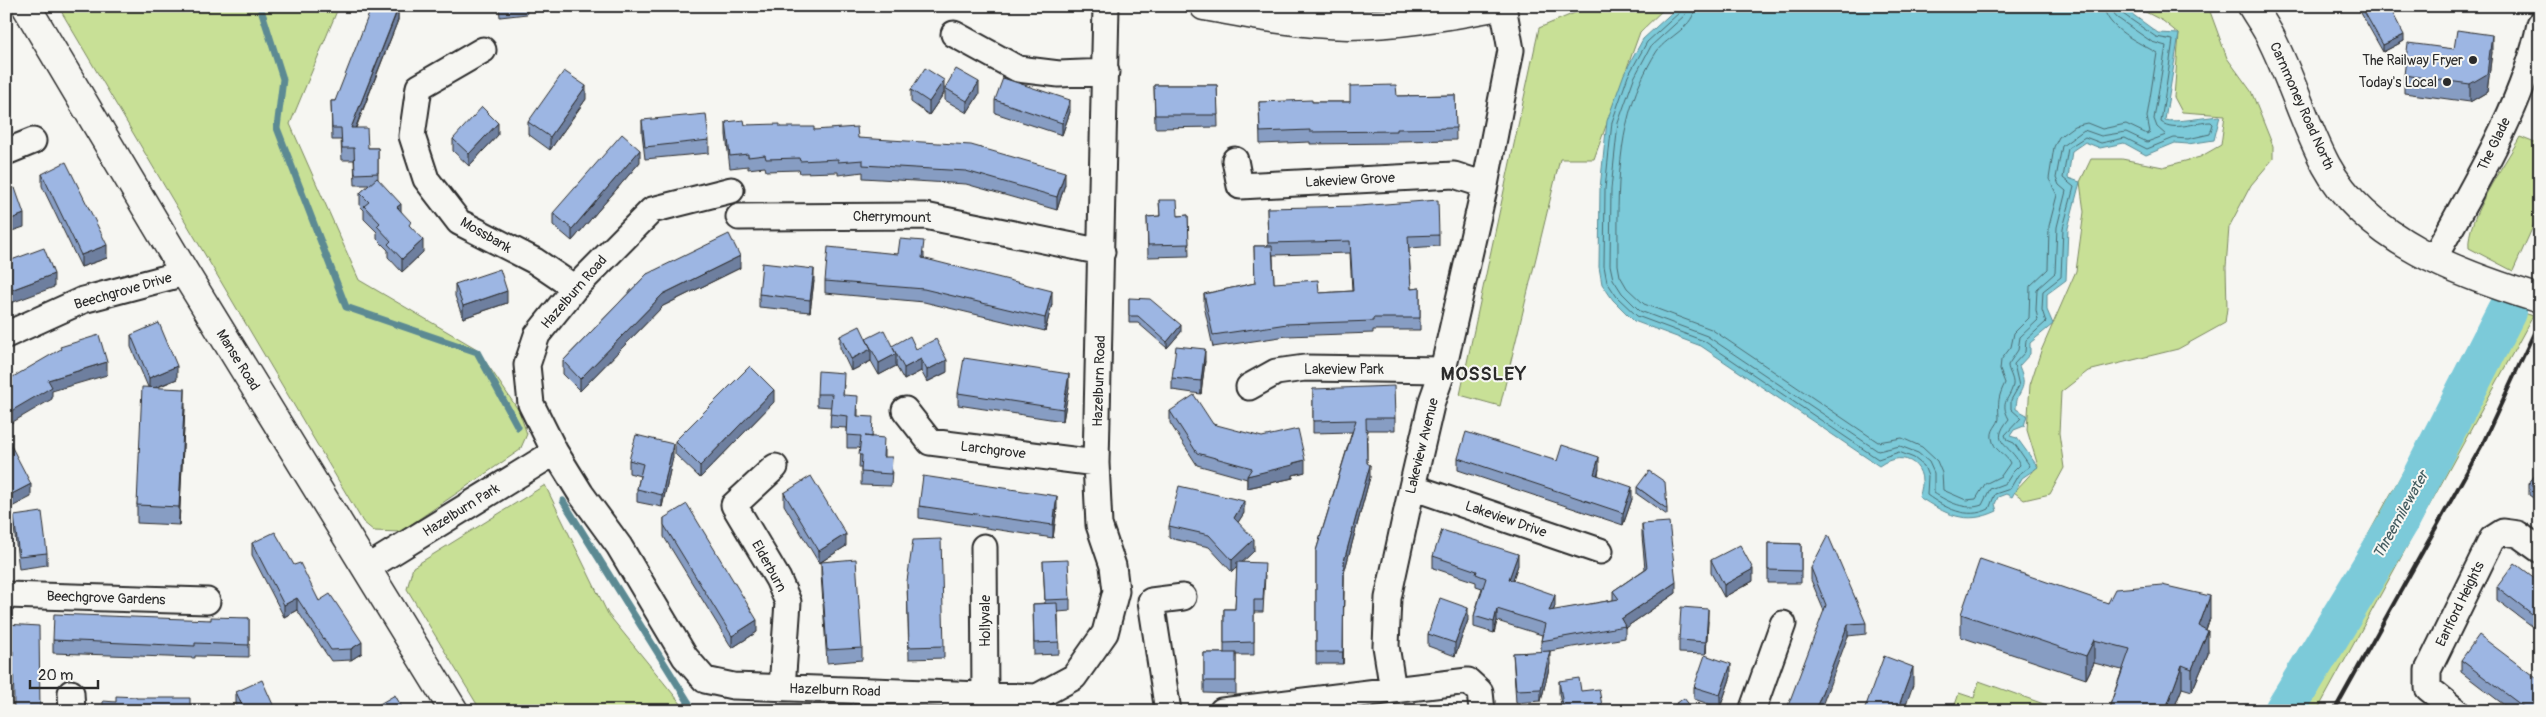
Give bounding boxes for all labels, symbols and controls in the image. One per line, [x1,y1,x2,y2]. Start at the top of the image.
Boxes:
street label: Carnmoney Road North [2266,40,2338,172]
place label: The Railway Fryer [2362,52,2463,69]
marker: The Railway Fryer [2467,54,2479,66]
place label: Today's Local [2359,74,2437,91]
marker: Today's Local [2441,76,2453,88]
street label: The Glade [2474,115,2514,173]
street label: Lakeview Grove [1305,169,1395,191]
street label: Cherrymount [853,208,932,226]
street label: Mossbank [457,213,515,257]
street label: Hazelburn Road [537,252,611,332]
street label: Beechgrove Drive [72,269,174,313]
street label: Manse Road [213,326,264,394]
street label: Hazelburn Road [1089,335,1109,427]
street label: Lakeview Park [1304,361,1384,378]
district label: MOSSLEY [1441,362,1527,386]
street label: Lakeview Avenue [1402,396,1442,496]
street label: Larchgrove [959,438,1027,462]
water label: Threemilewater [2369,466,2434,562]
street label: Hazelburn Park [419,480,503,540]
street label: Lakeview Drive [1463,497,1549,541]
street label: Elderburn [748,537,790,595]
street label: Earlford Heights [2432,558,2488,649]
street label: Beechgrove Gardens [46,587,166,609]
street label: Hollyvale [977,595,994,647]
scale bar [30,657,98,689]
text: 20 m [38,666,73,685]
street label: Hazelburn Road [789,680,881,700]

